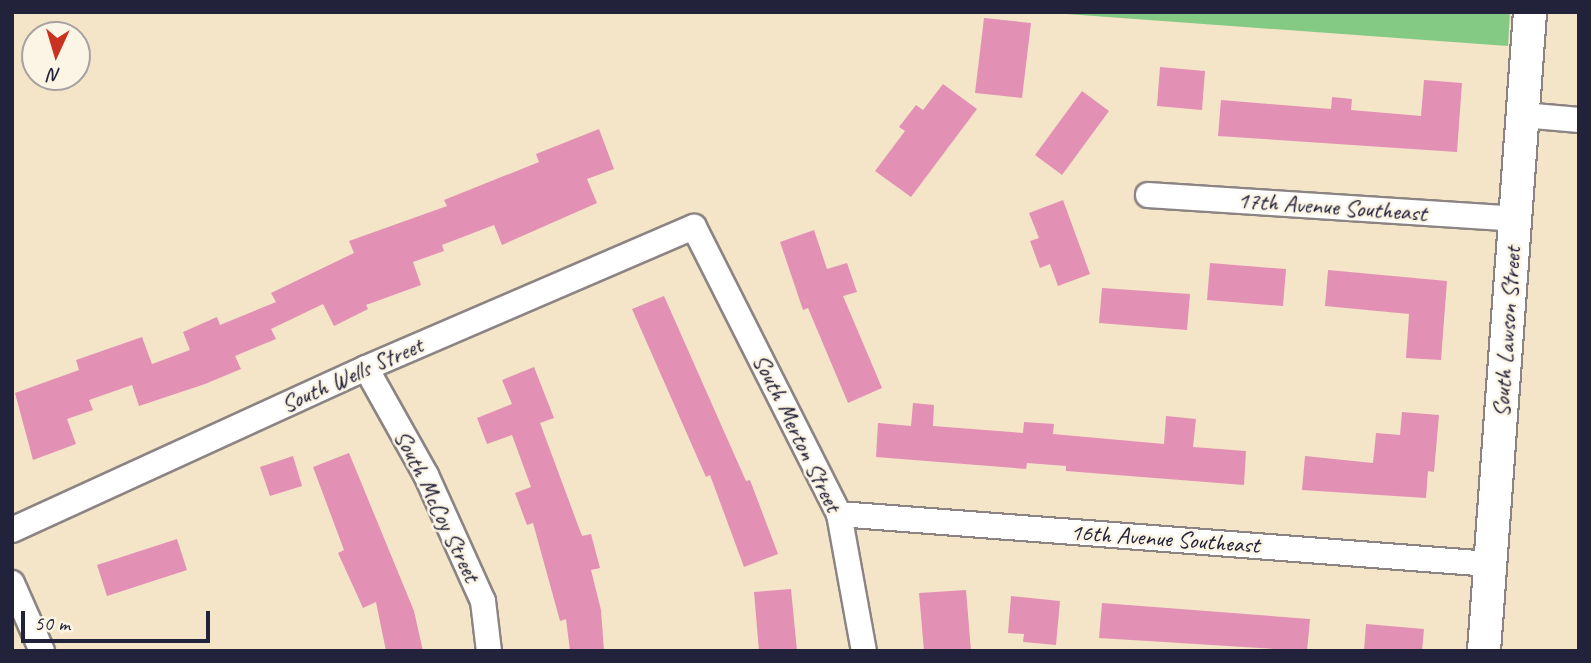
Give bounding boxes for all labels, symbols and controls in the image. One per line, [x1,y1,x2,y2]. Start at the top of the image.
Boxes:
north arrow [21,21,91,91]
text: N [48,63,61,87]
street label: 17th Avenue Southeast [1237,186,1427,228]
street label: South Lawson Street [1487,245,1527,419]
street label: South Wells Street [276,331,428,419]
street label: South Merton Street [746,349,848,517]
street label: South McCoy Street [388,425,486,587]
street label: 16th Avenue Southeast [1070,518,1260,560]
scale bar [24,596,214,640]
text: 50 m [34,610,70,636]

